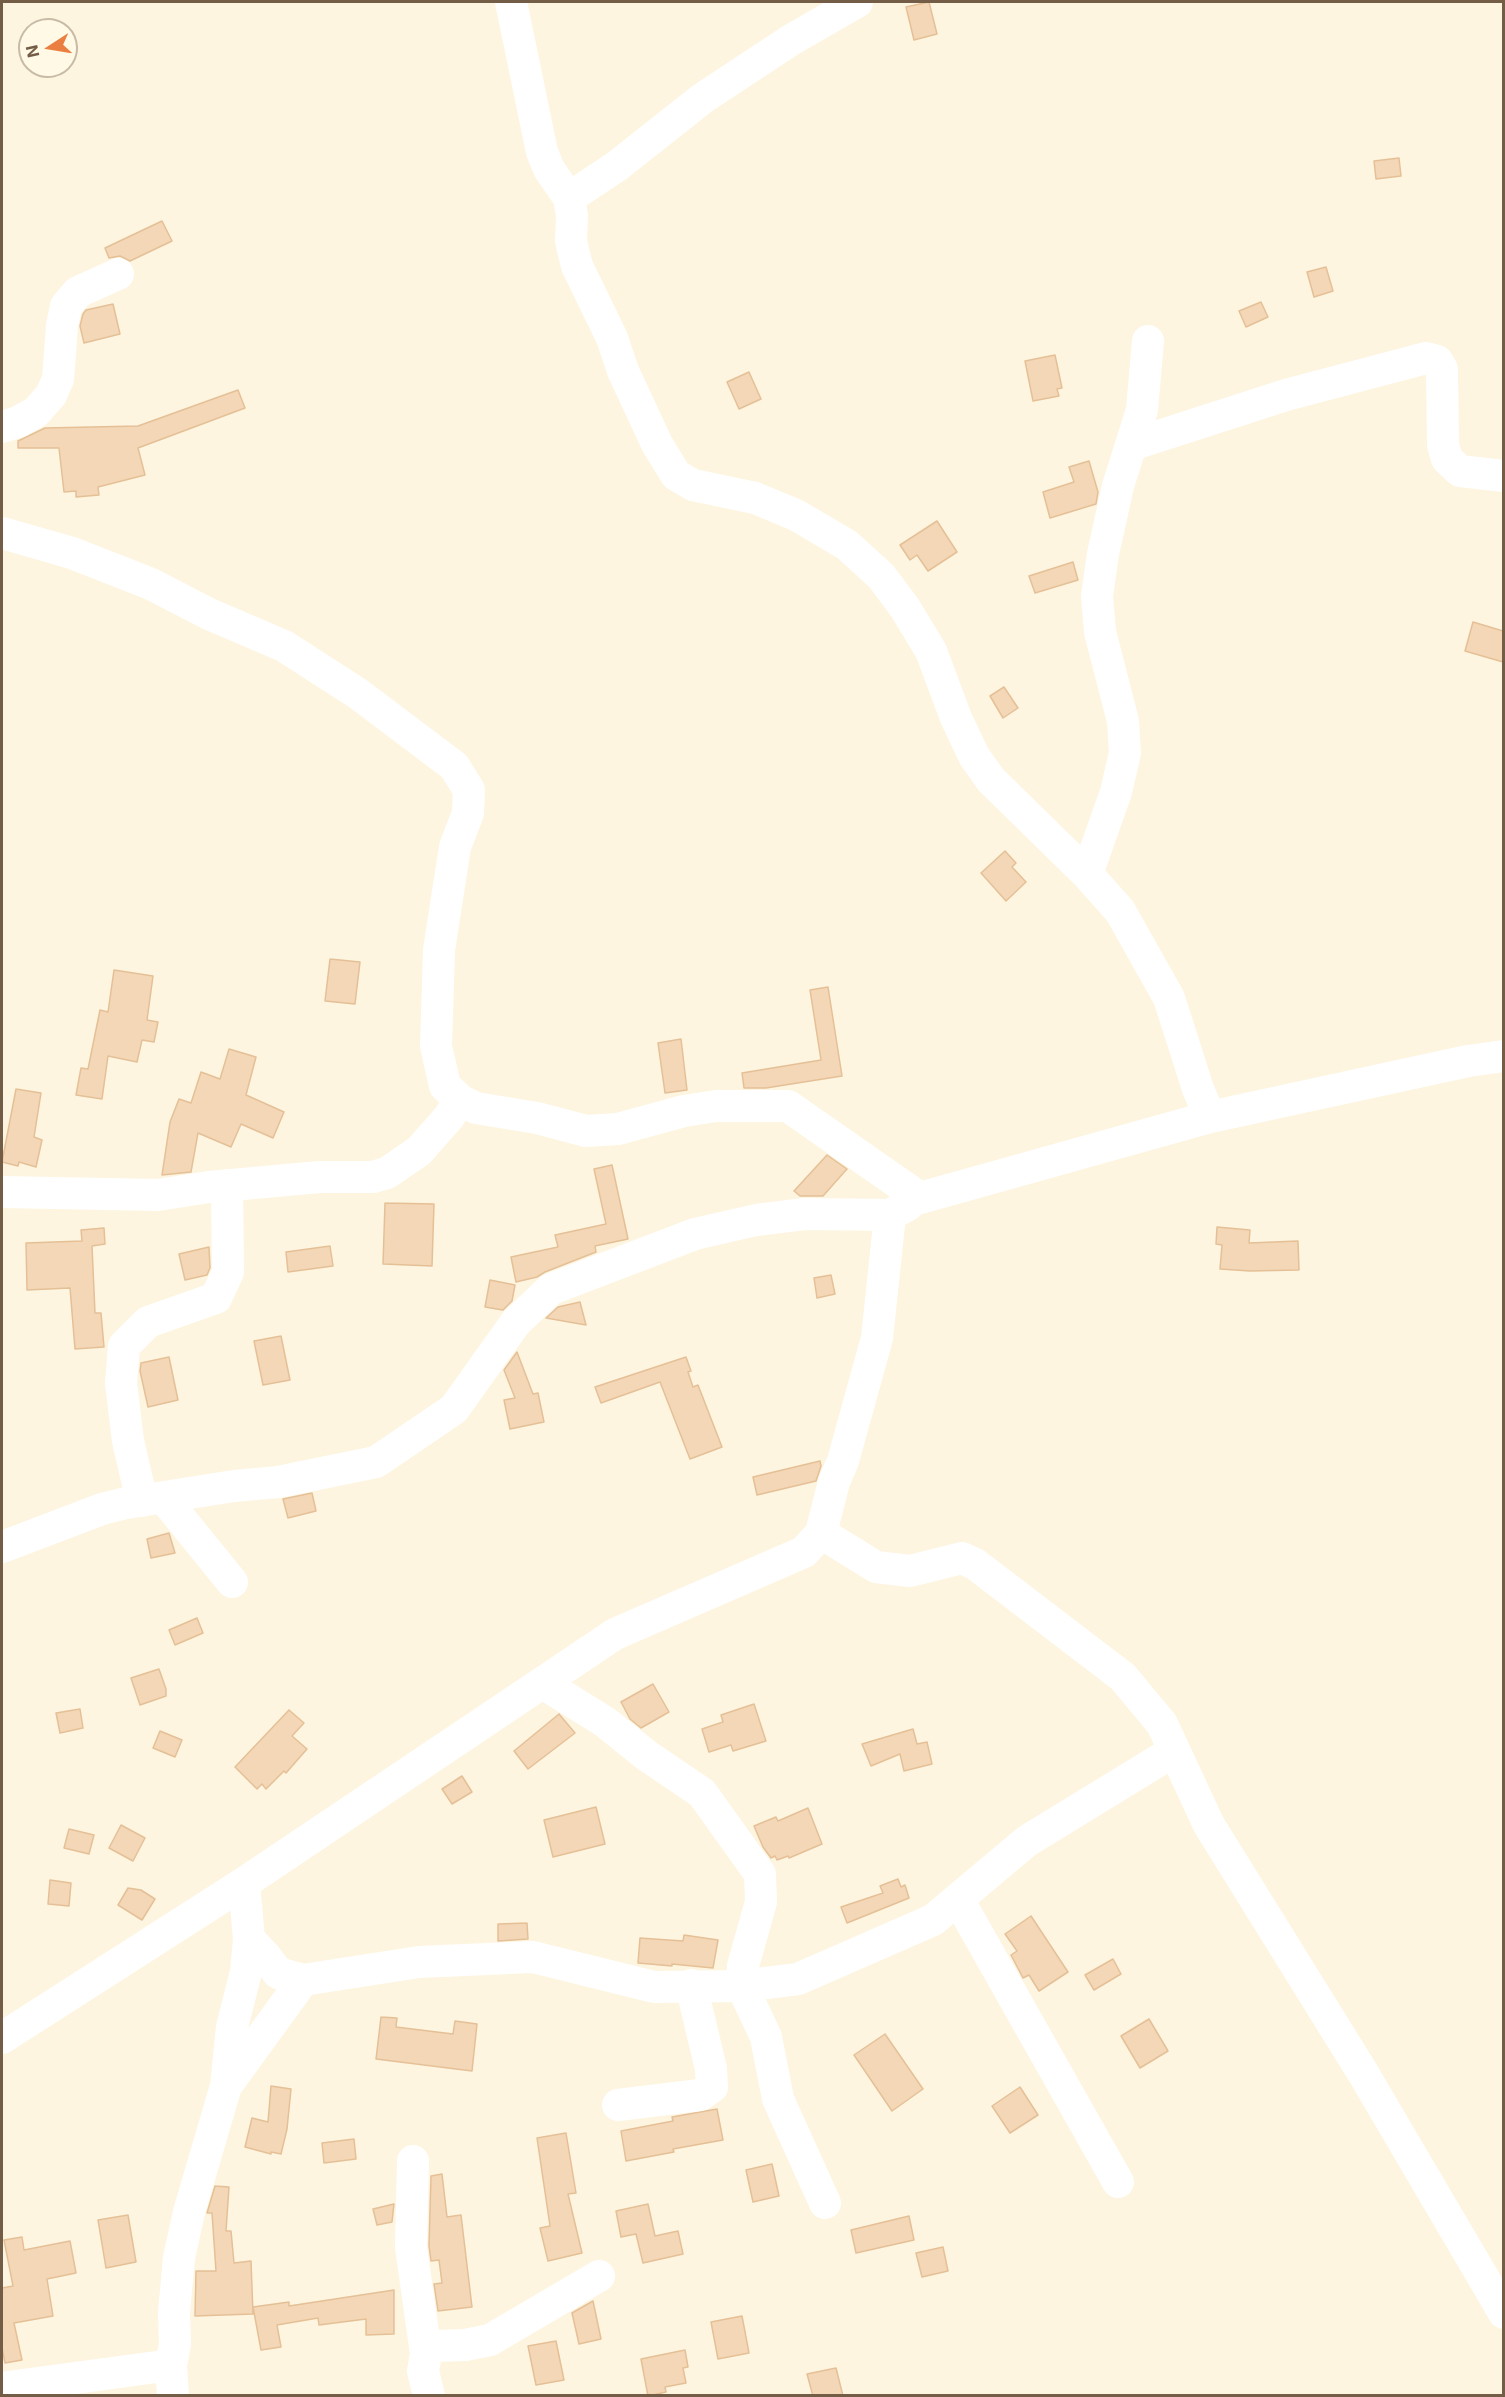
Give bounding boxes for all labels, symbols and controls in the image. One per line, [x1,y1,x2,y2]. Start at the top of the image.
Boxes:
north arrow [18,18,78,78]
text: N [21,43,43,59]

